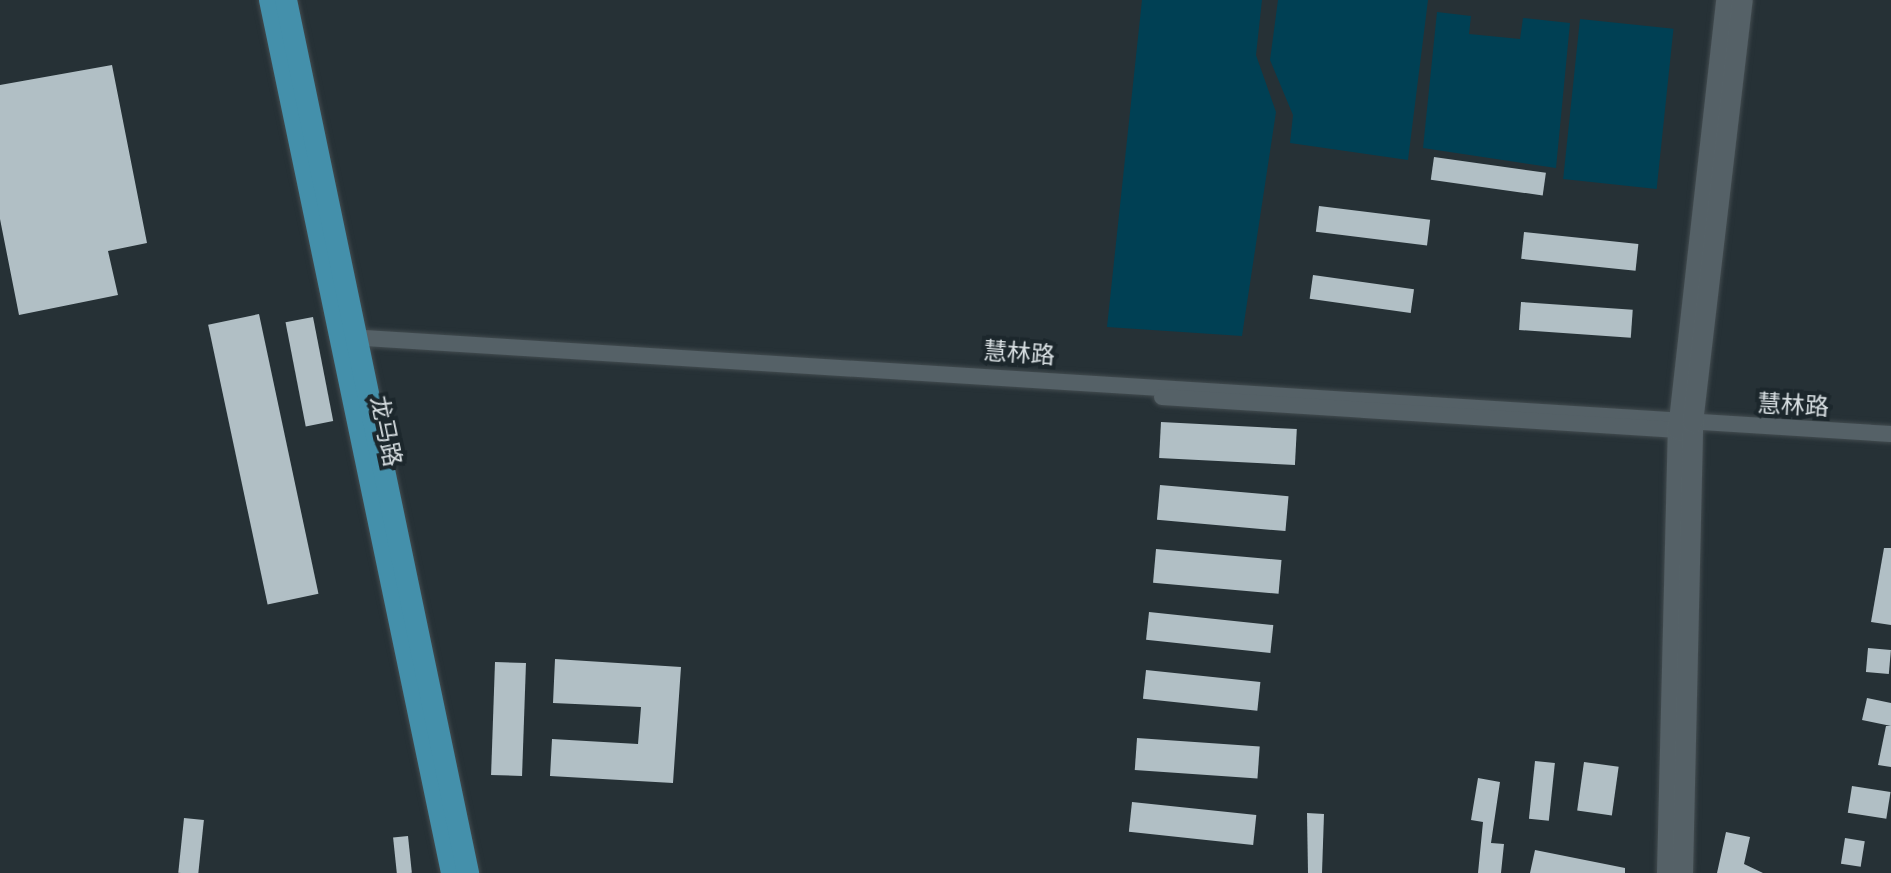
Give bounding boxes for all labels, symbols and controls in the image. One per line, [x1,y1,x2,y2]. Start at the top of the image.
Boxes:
street label: 慧林路 [982,336,1056,370]
street label: 慧林路 [1756,389,1830,421]
street label: 龙马路 [364,393,408,469]

